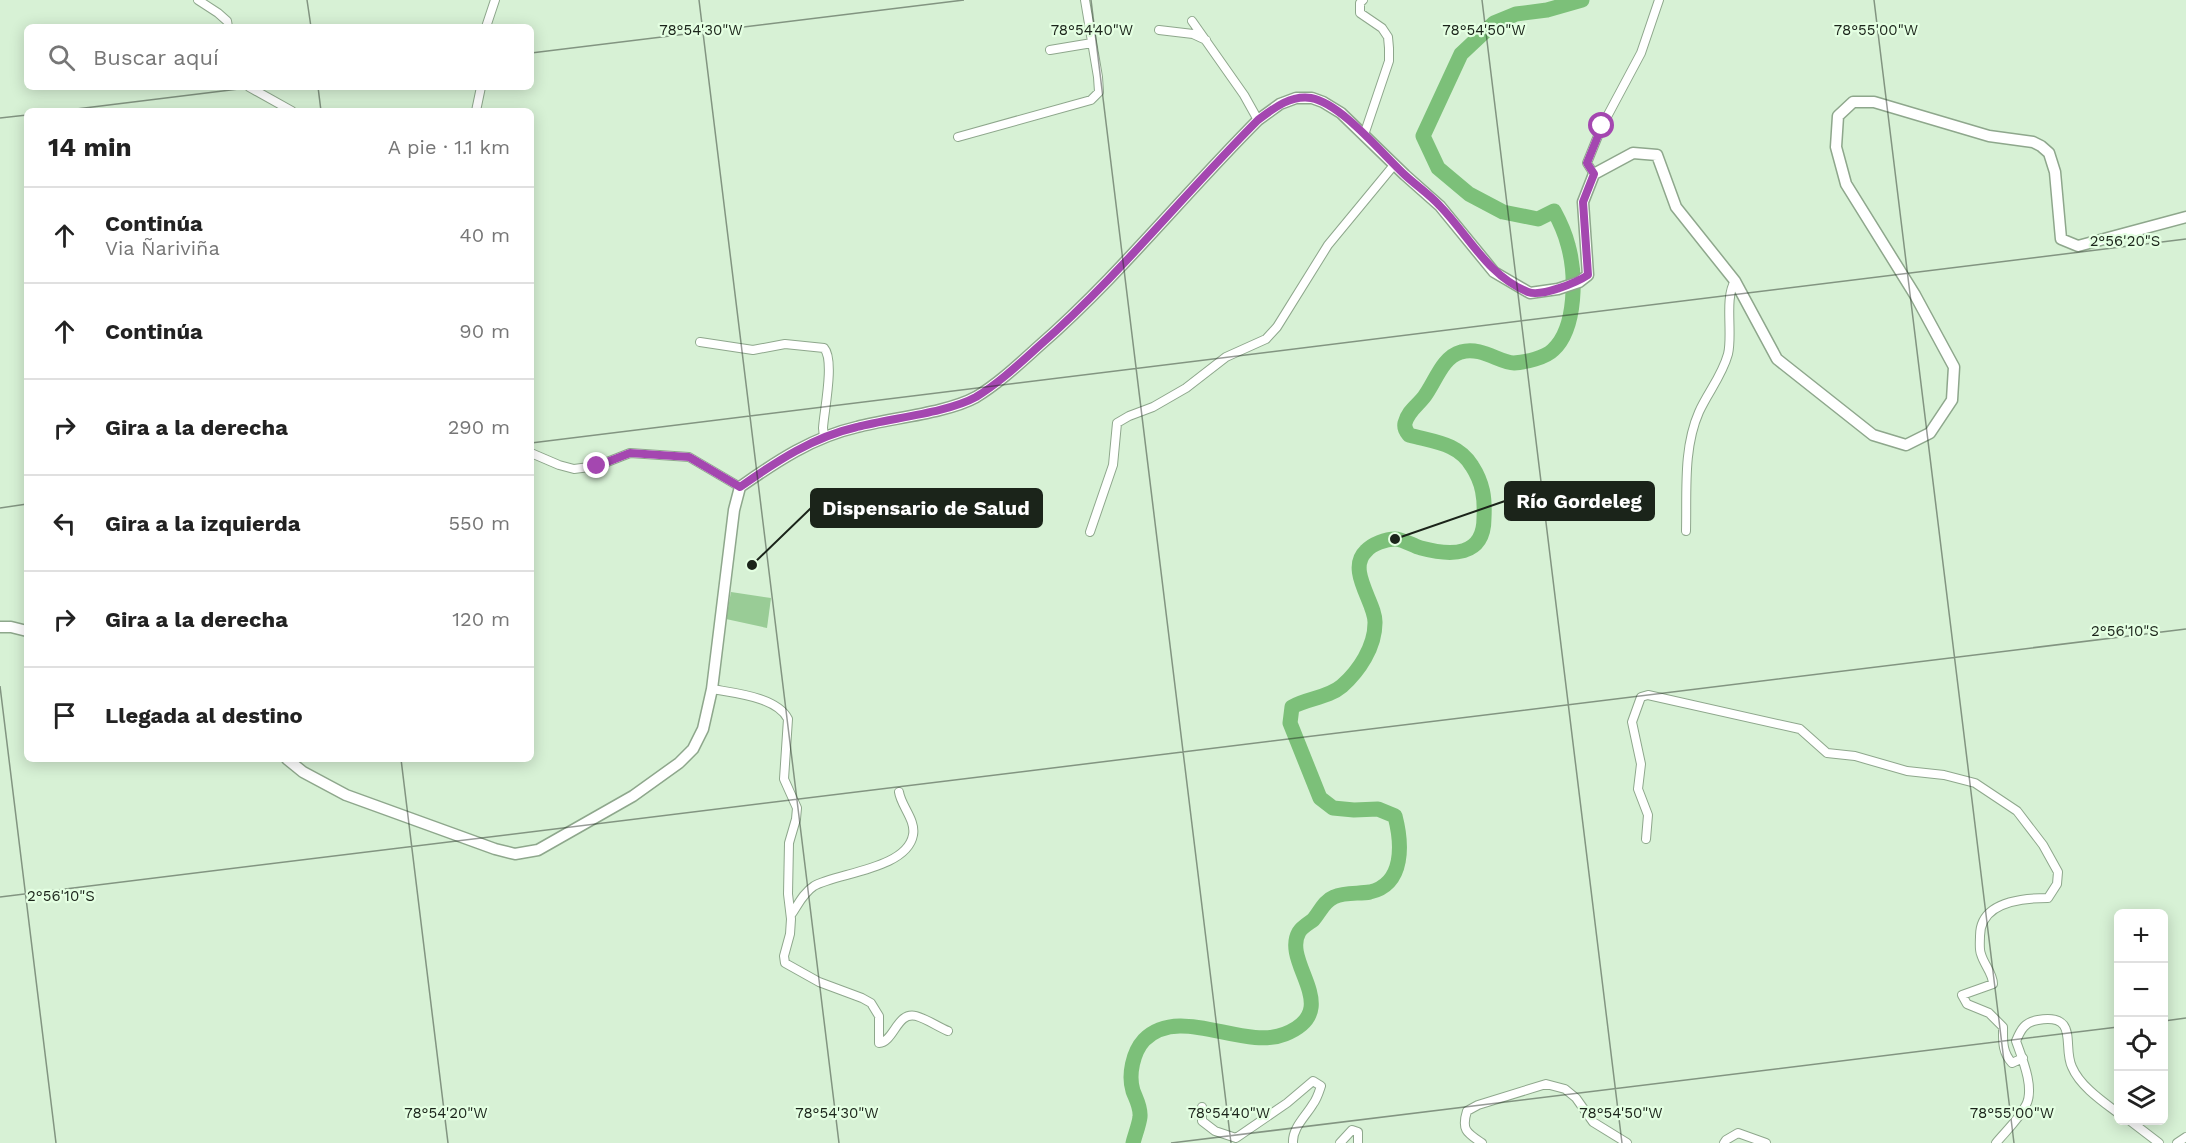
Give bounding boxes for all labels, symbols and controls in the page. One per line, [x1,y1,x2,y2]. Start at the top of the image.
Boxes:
text: 78°54'30"W [659,21,743,39]
text: 78°54'40"W [1051,21,1133,39]
text: 78°54'50"W [1442,21,1526,39]
text: 78°55'00"W [1834,21,1918,39]
search box [24,24,534,90]
icon: search [45,41,78,74]
text: Buscar aquí [93,45,219,70]
route start [1588,112,1614,138]
text: 14 min [48,132,132,162]
text: A pie · 1.1 km [388,135,510,159]
text: Continúa [105,211,203,236]
icon: ahead [48,219,81,252]
text: 40 m [459,223,510,247]
text: 2°56'20"S [2090,232,2160,250]
text: Via Ñariviña [105,236,220,260]
icon: ahead [48,315,81,348]
text: Continúa [105,319,203,344]
text: 90 m [459,319,510,343]
icon: right [48,411,81,444]
text: Gira a la derecha [105,415,288,440]
text: 290 m [448,415,510,439]
route end [583,452,609,478]
callout: Río Gordeleg [1505,482,1654,520]
callout: Dispensario de Salud [811,489,1042,527]
text: Río Gordeleg [1516,489,1643,513]
text: Dispensario de Salud [822,496,1030,520]
icon: left [48,507,81,540]
text: Gira a la izquierda [105,511,301,536]
text: 550 m [448,511,510,535]
icon: right [48,603,81,636]
text: Gira a la derecha [105,607,288,632]
text: 120 m [452,607,510,631]
text: 2°56'10"S [2091,622,2159,640]
icon: arrive [48,699,81,732]
text: Llegada al destino [105,703,303,728]
text: 2°56'10"S [27,887,95,905]
map controls [2114,909,2168,1125]
button: + [2114,909,2168,963]
button: − [2114,963,2168,1017]
button: locate [2114,1017,2168,1071]
button: layers [2114,1071,2168,1125]
text: 78°54'20"W [404,1104,488,1122]
text: 78°54'30"W [795,1104,879,1122]
text: 78°54'40"W [1188,1104,1270,1122]
text: 78°54'50"W [1579,1104,1663,1122]
text: 78°55'00"W [1970,1104,2054,1122]

